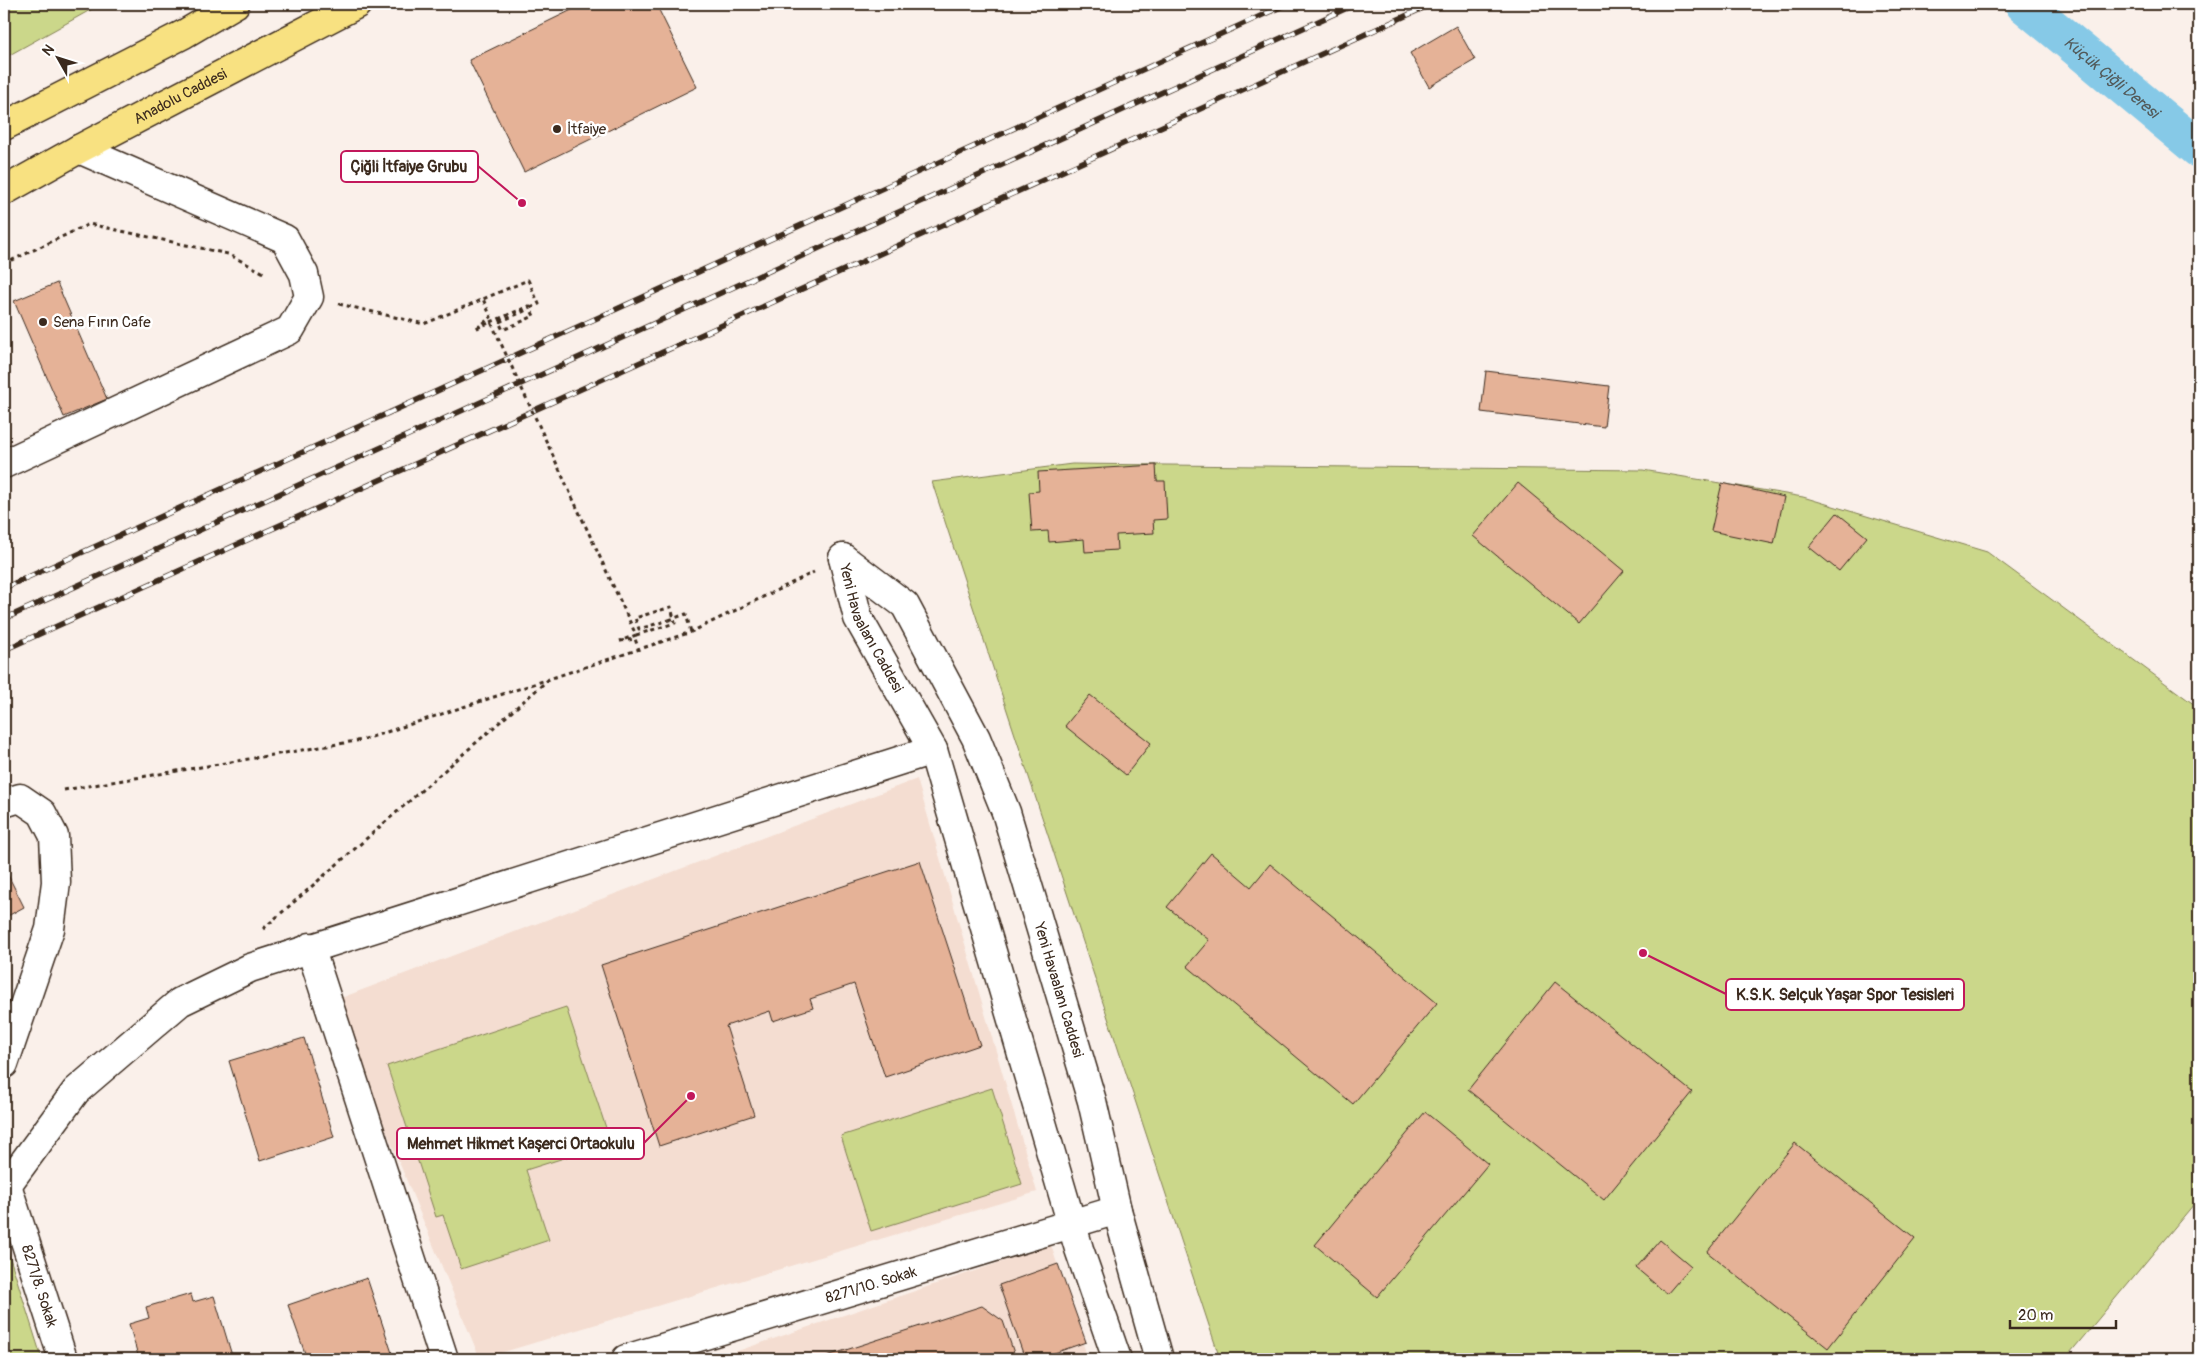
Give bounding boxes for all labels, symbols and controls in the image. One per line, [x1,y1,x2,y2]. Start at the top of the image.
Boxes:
north arrow [32,32,82,82]
water label: Küçük Çiğli Deresi [2060,32,2164,124]
text: N [39,41,58,59]
street label: Anadolu Caddesi [130,64,231,129]
place label: İtfaiye [567,120,607,139]
marker: İtfaiye [551,123,563,135]
callout: Çiğli İtfaiye Grubu [341,151,478,182]
text: Çiğli İtfaiye Grubu [351,157,467,177]
place label: Sena Fırın Cafe [53,313,151,332]
marker: Sena Fırın Cafe [37,316,49,328]
street label: Yeni Havaalanı Caddesi [835,561,907,696]
street label: Yeni Havaalanı Caddesi [1029,919,1088,1060]
callout: K.S.K. Selçuk Yaşar Spor Tesisleri [1726,979,1964,1010]
text: K.S.K. Selçuk Yaşar Spor Tesisleri [1736,985,1954,1005]
callout: Mehmet Hikmet Kaşerci Ortaokulu [397,1128,644,1159]
text: Mehmet Hikmet Kaşerci Ortaokulu [407,1134,635,1154]
street label: 8271/8. Sokak [17,1242,61,1330]
street label: 8271/10. Sokak [823,1262,920,1308]
scale bar [2010,1298,2117,1330]
text: 20 m [2018,1306,2053,1325]

